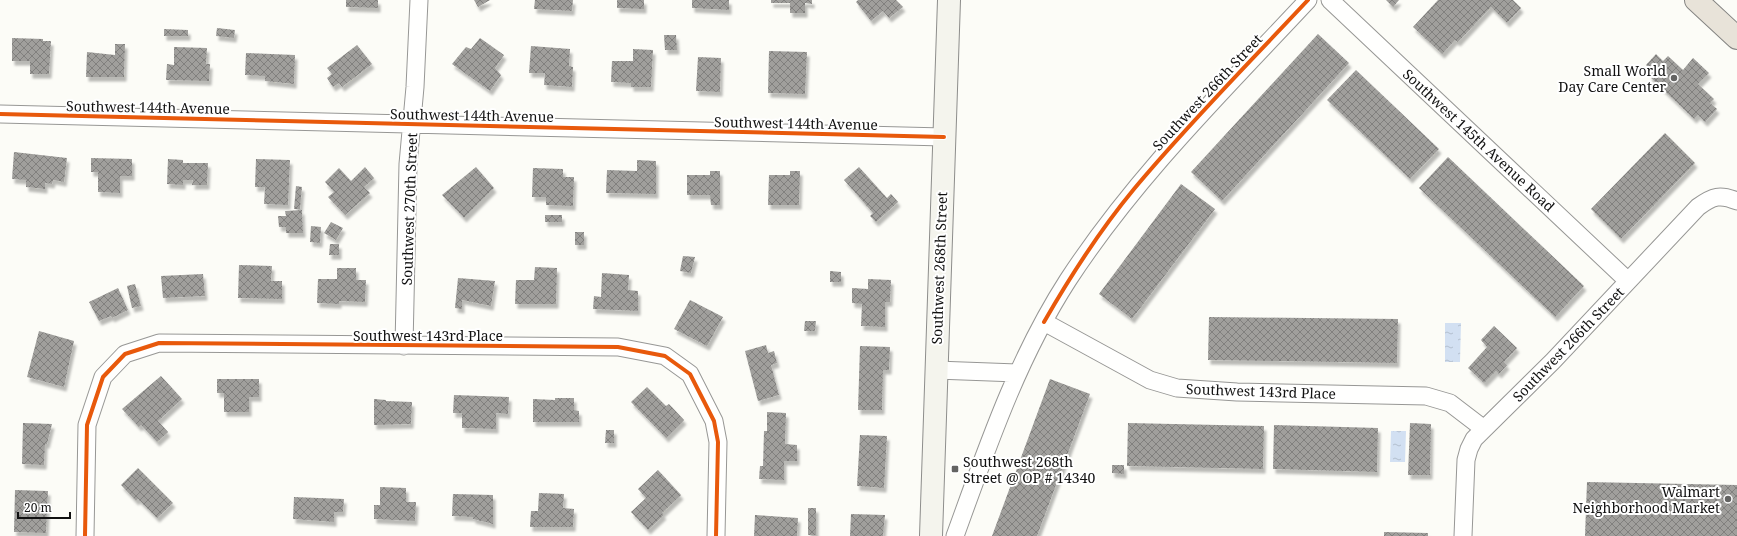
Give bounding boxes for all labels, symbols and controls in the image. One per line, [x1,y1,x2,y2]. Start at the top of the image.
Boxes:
street label: Southwest 266th Street [1148,30,1266,154]
place label: Small World Day Care Center [1558,61,1666,96]
street label: Southwest 145th Avenue Road [1399,64,1559,216]
marker: Small World Day Care Center [1669,73,1679,83]
street label: Southwest 144th Avenue [66,96,230,118]
street label: Southwest 144th Avenue [390,104,554,126]
street label: Southwest 144th Avenue [714,112,878,134]
street label: Southwest 270th Street [397,132,421,286]
street label: Southwest 268th Street [927,191,951,345]
street label: Southwest 266th Street [1508,282,1628,406]
street label: Southwest 143rd Place [353,326,503,345]
street label: Southwest 143rd Place [1186,379,1336,403]
place label: Southwest 268th Street @ OP # 14340 [963,452,1095,487]
marker: Southwest 268th Street @ OP # 14340 [950,464,960,474]
place label: Walmart Neighborhood Market [1572,482,1720,517]
scale bar [18,494,70,520]
marker: Walmart Neighborhood Market [1723,494,1733,504]
text: 20 m [24,499,52,516]

